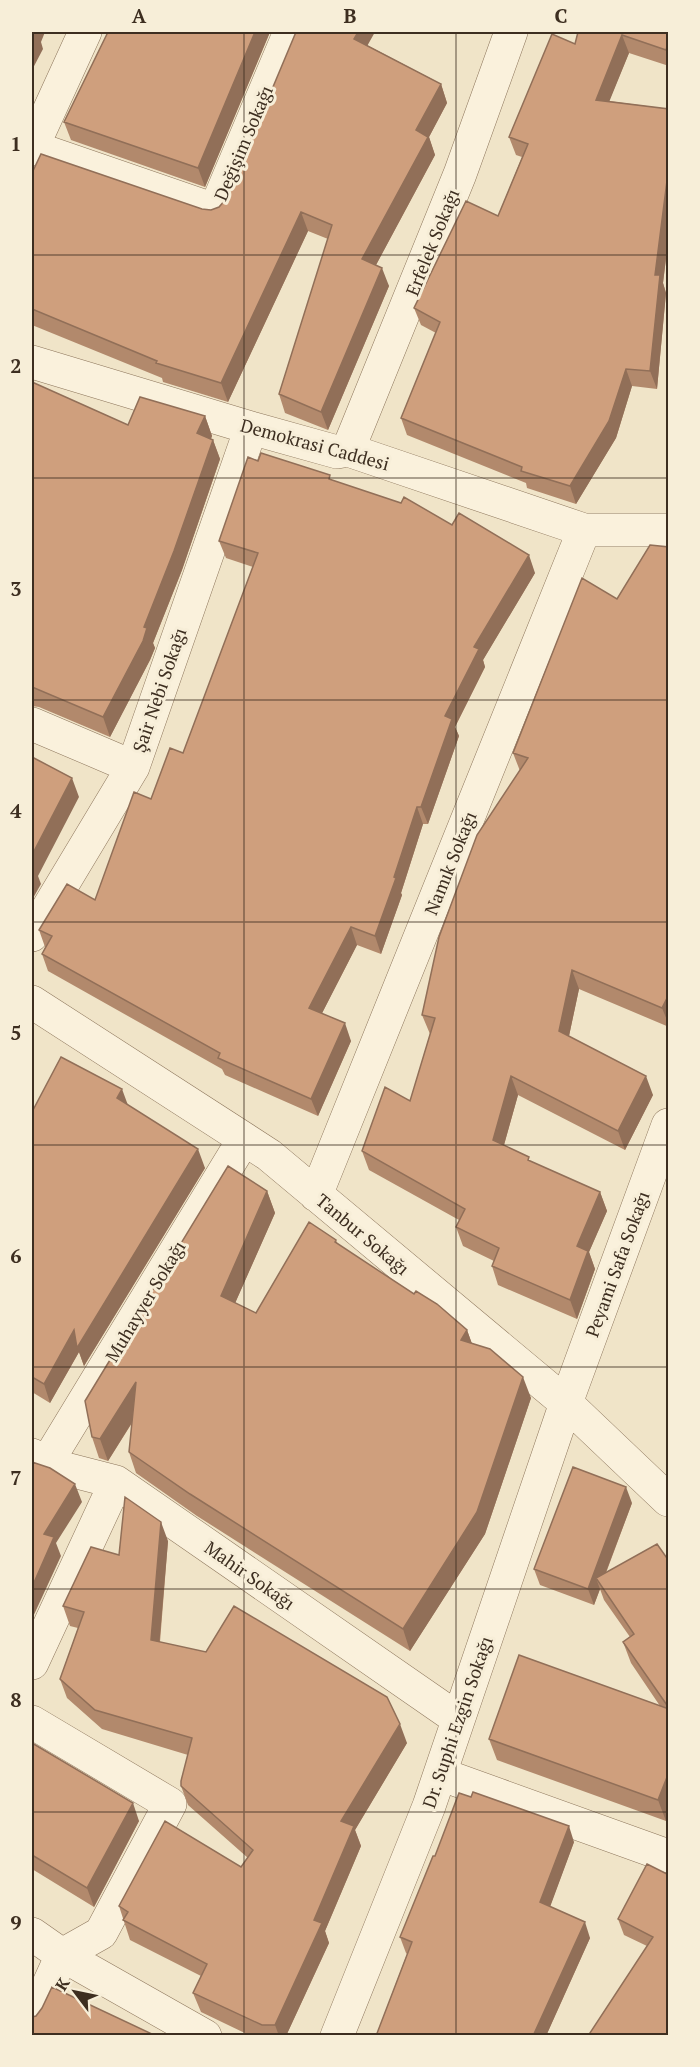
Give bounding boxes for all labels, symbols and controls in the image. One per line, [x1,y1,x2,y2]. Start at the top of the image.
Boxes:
text: A [132,2,147,29]
text: B [344,2,357,29]
text: C [554,2,568,29]
street label: Değişim Sokağı [208,82,278,204]
text: 1 [10,130,22,157]
street label: Erfelek Sokağı [400,185,464,299]
text: 2 [10,352,22,379]
street label: Demokrasi Caddesi [238,413,392,475]
text: 3 [10,575,22,602]
street label: Şair Nebi Sokağı [126,625,192,755]
text: 4 [10,797,22,824]
street label: Namık Sokağı [418,808,482,918]
text: 5 [10,1019,22,1046]
street label: Tanbur Sokağı [311,1188,415,1280]
street label: Peyami Safa Sokağı [579,1188,655,1340]
street label: Muhayyer Sokağı [99,1236,191,1366]
text: 6 [10,1242,22,1269]
text: 7 [10,1464,22,1491]
street label: Mahir Sokağı [200,1535,300,1615]
street label: Dr. Suphi Ezgin Sokağı [416,1633,498,1811]
text: 8 [10,1686,22,1713]
text: 9 [10,1909,22,1936]
north arrow [45,1962,105,2022]
text: K [50,1973,75,1995]

